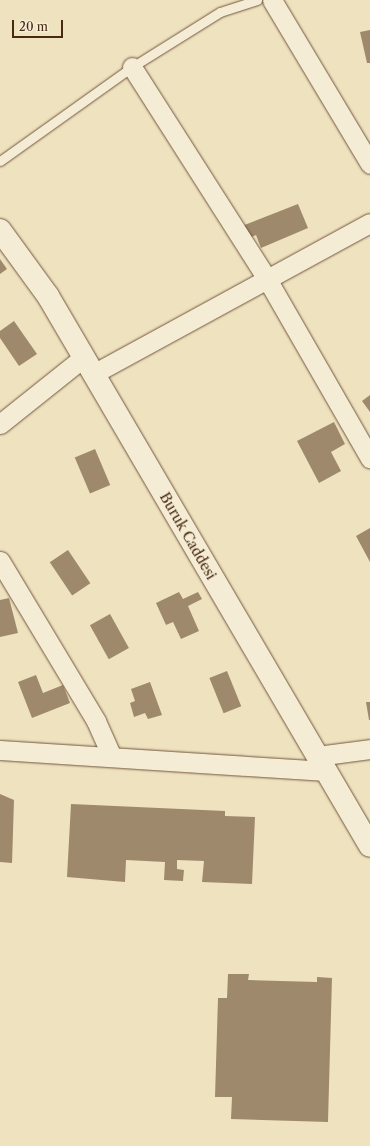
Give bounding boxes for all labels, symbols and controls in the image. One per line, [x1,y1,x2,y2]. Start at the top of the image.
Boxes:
scale bar [14,12,65,38]
text: 20 m [19,19,48,34]
street label: Buruk Caddesi [156,489,220,583]

